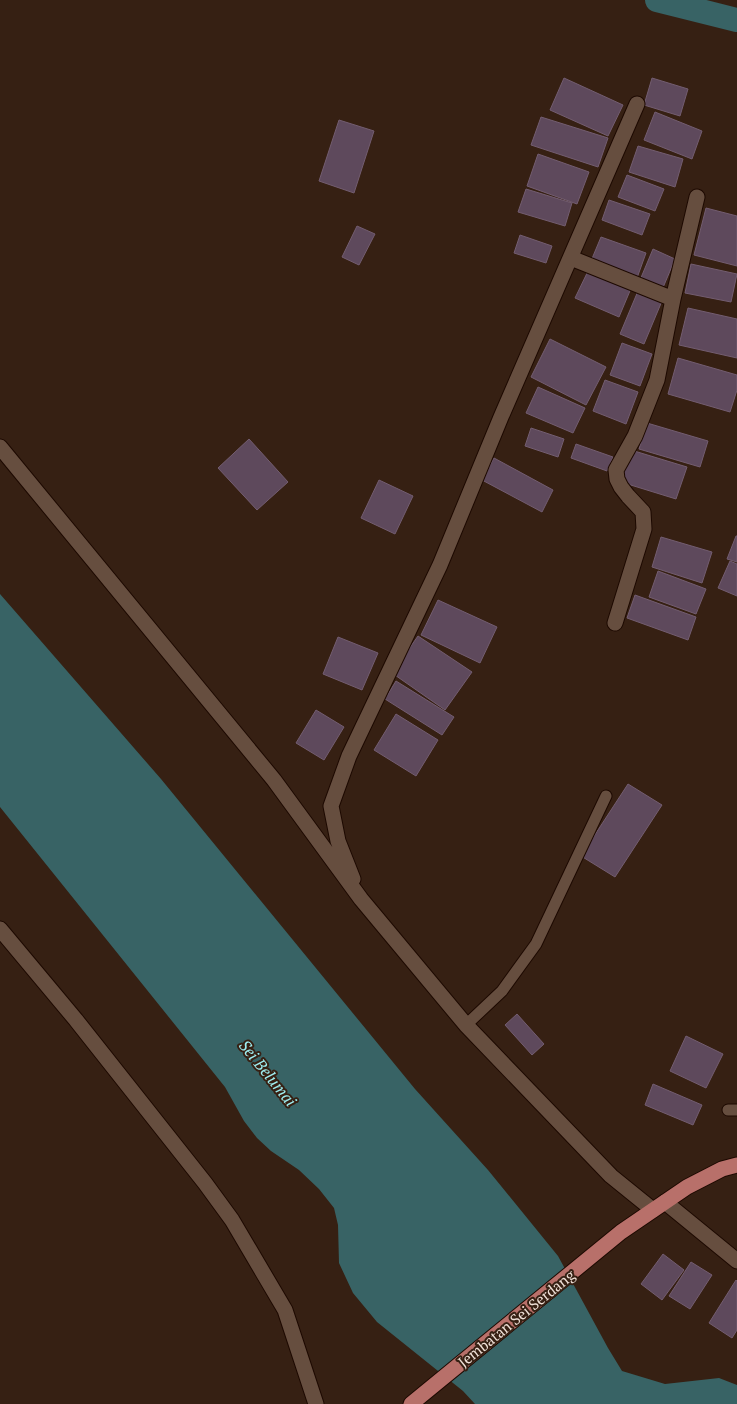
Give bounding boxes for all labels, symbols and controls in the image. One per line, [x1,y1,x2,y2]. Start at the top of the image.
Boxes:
water label: Sei Belumai [234,1035,302,1111]
street label: Jembatan Sei Serdang [453,1264,579,1371]

